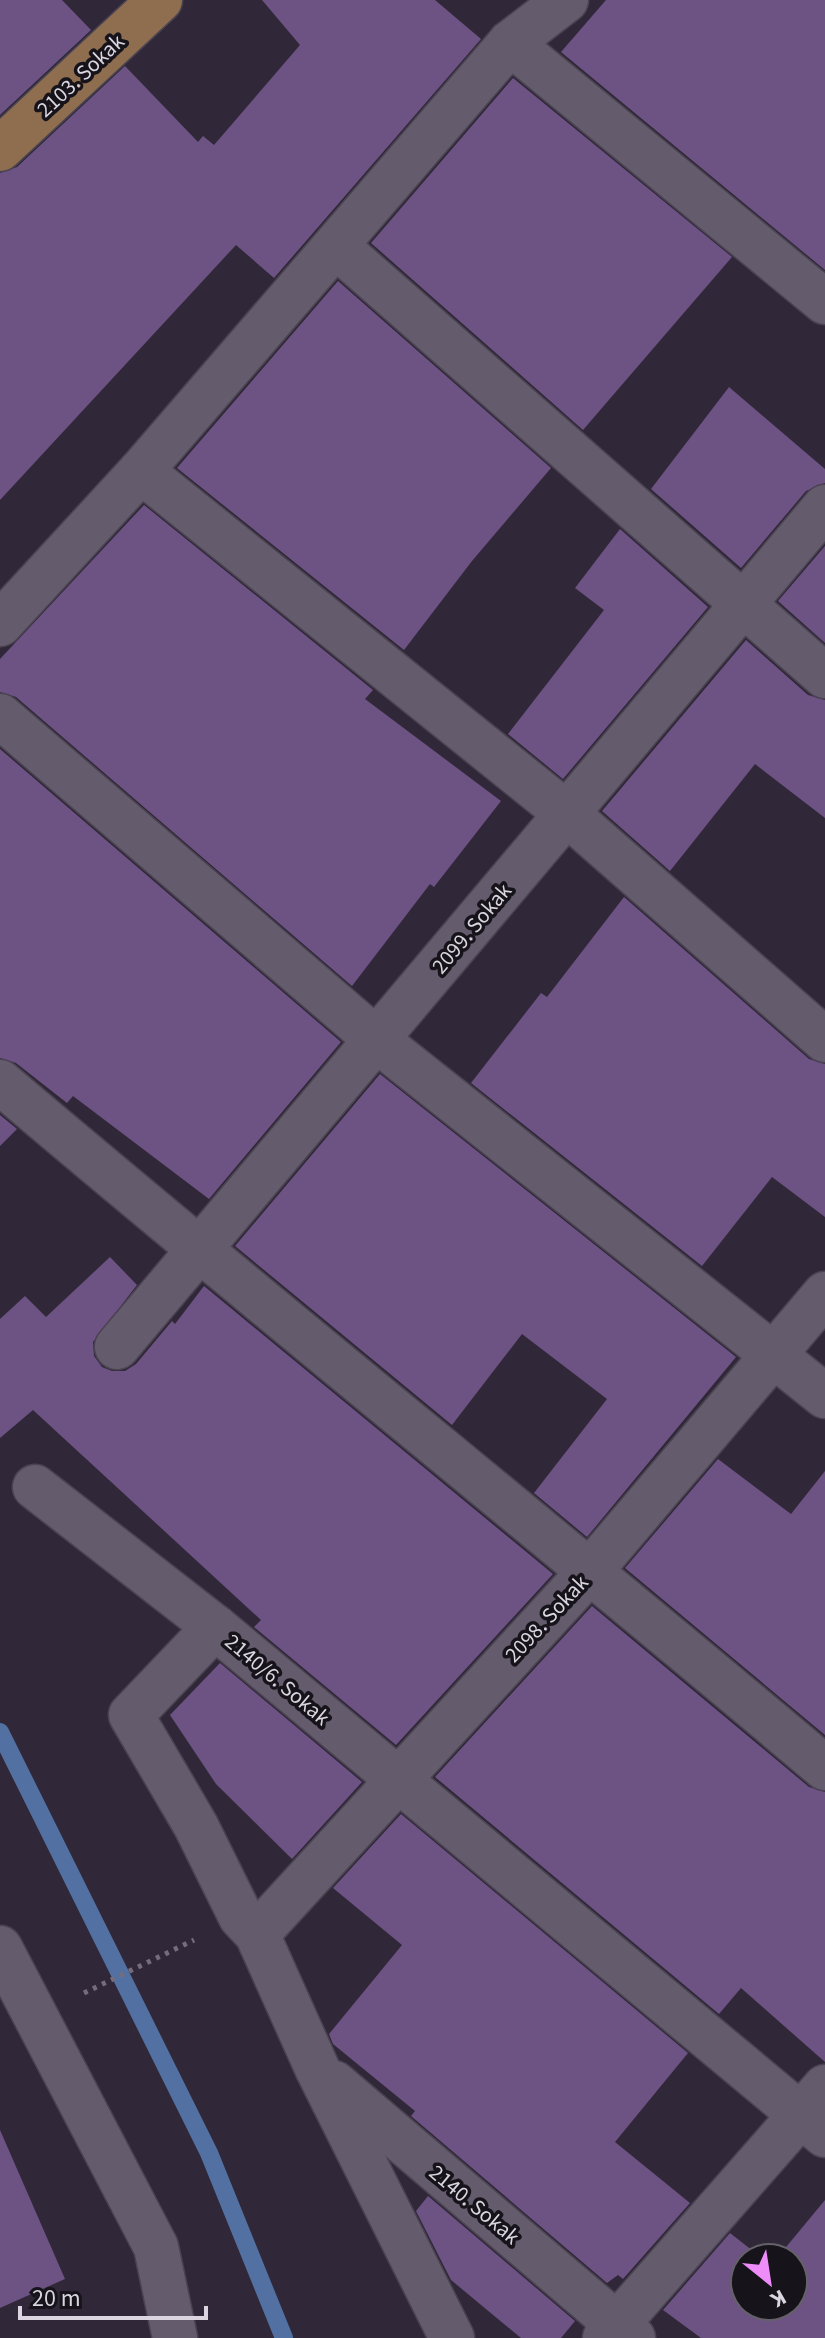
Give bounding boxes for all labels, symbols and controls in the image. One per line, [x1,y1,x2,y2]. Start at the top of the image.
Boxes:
street label: 2103. Sokak [30,26,132,125]
street label: 2099. Sokak [424,876,519,981]
street label: 2098. Sokak [498,1567,596,1670]
street label: 2140/6. Sokak [218,1626,337,1733]
street label: 2140. Sokak [422,2157,527,2252]
north arrow [729,2242,809,2322]
scale bar [20,2270,206,2320]
text: 20 m [32,2281,81,2316]
text: K [764,2281,792,2316]

